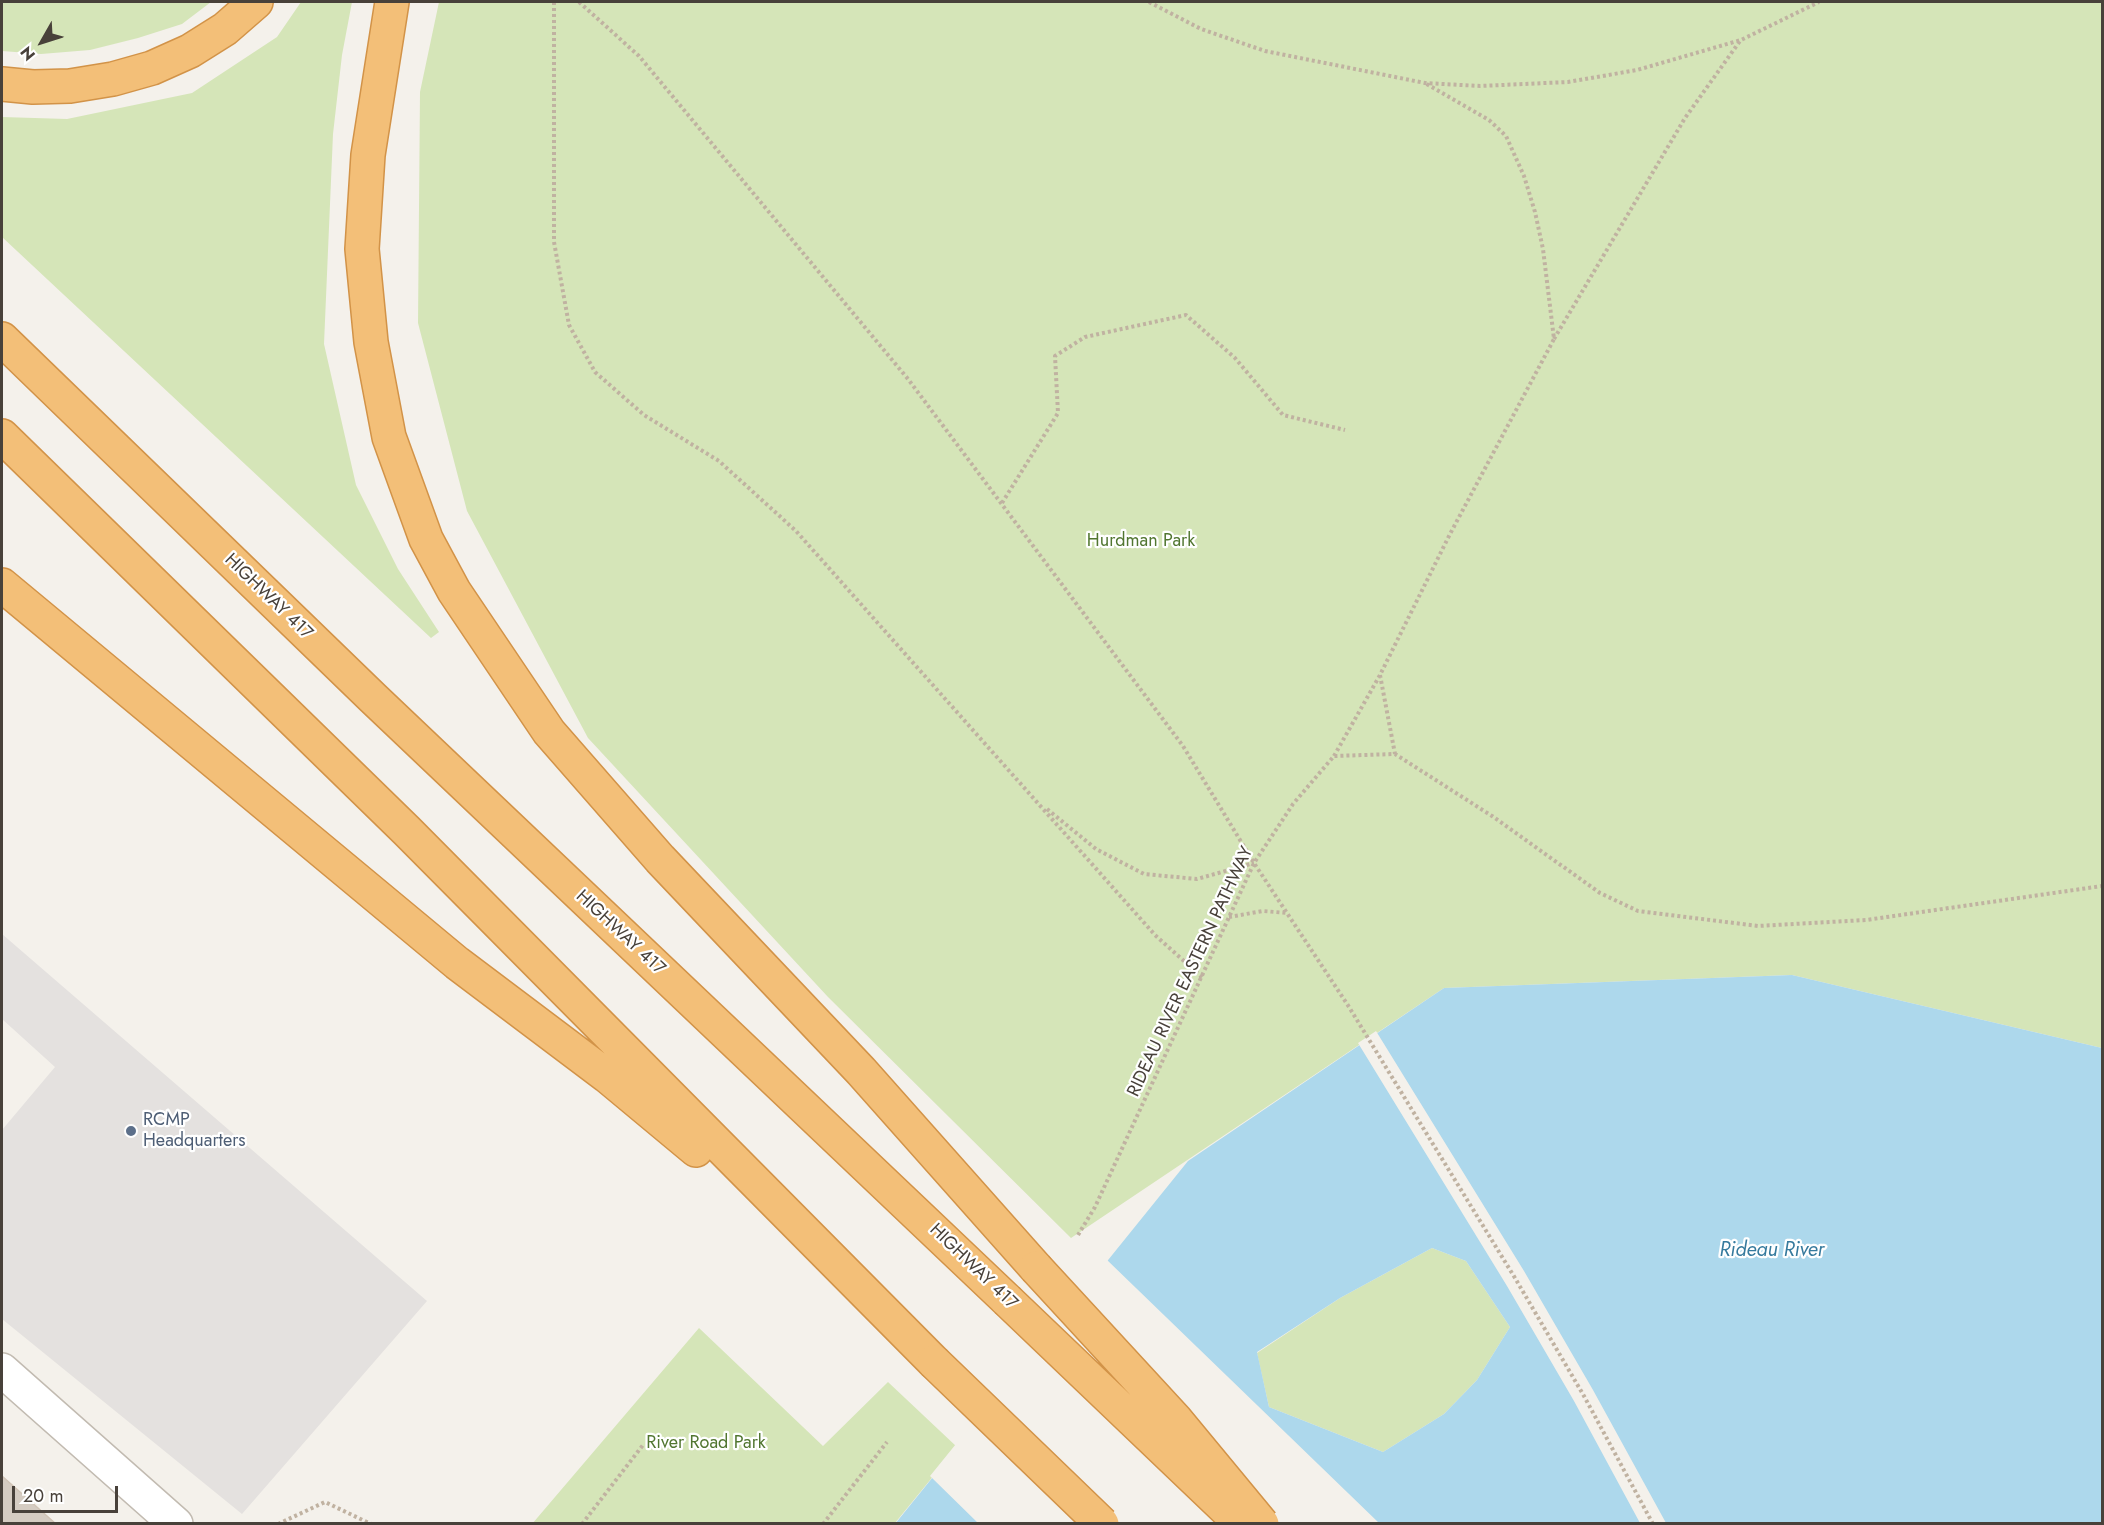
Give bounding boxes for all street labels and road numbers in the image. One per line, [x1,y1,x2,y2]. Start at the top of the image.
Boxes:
street label: HIGHWAY 417 [219,550,317,644]
street label: RIDEAU RIVER EASTERN PATHWAY [1123,844,1259,1100]
street label: HIGHWAY 417 [571,886,669,980]
street label: HIGHWAY 417 [924,1220,1022,1314]

